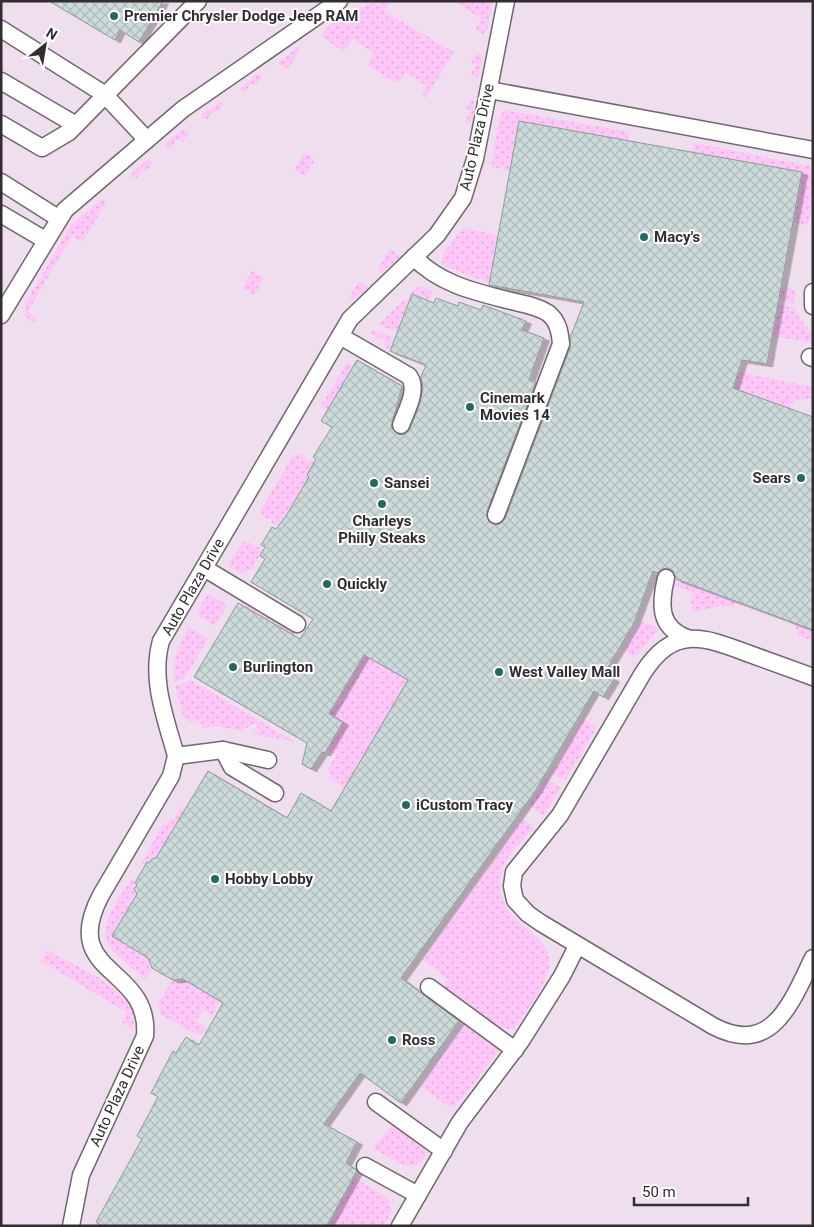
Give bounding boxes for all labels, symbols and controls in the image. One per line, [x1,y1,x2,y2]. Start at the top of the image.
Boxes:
place label: Premier Chrysler Dodge Jeep RAM [124,7,358,25]
marker: Premier Chrysler Dodge Jeep RAM [108,10,120,22]
north arrow [20,20,70,70]
text: N [43,24,60,43]
street label: Auto Plaza Drive [456,82,498,192]
place label: Macy's [654,228,700,246]
marker: Macy's [638,231,650,243]
place label: Cinemark Movies 14 [480,389,550,424]
marker: Cinemark Movies 14 [464,401,476,413]
place label: Sears [752,469,791,487]
marker: Sears [795,472,807,484]
place label: Sansei [384,474,429,492]
marker: Sansei [368,477,380,489]
marker: Charleys Philly Steaks [376,498,388,510]
place label: Charleys Philly Steaks [338,512,426,547]
street label: Auto Plaza Drive [158,535,228,639]
place label: Quickly [337,575,388,593]
marker: Quickly [321,578,333,590]
place label: Burlington [243,658,313,676]
marker: Burlington [227,661,239,673]
place label: West Valley Mall [509,663,620,681]
marker: West Valley Mall [493,666,505,678]
place label: iCustom Tracy [416,796,513,814]
marker: iCustom Tracy [400,799,412,811]
place label: Hobby Lobby [225,870,314,888]
marker: Hobby Lobby [209,873,221,885]
place label: Ross [402,1031,436,1049]
marker: Ross [386,1034,398,1046]
street label: Auto Plaza Drive [86,1043,148,1149]
scale bar [634,1174,748,1206]
text: 50 m [642,1183,676,1201]

